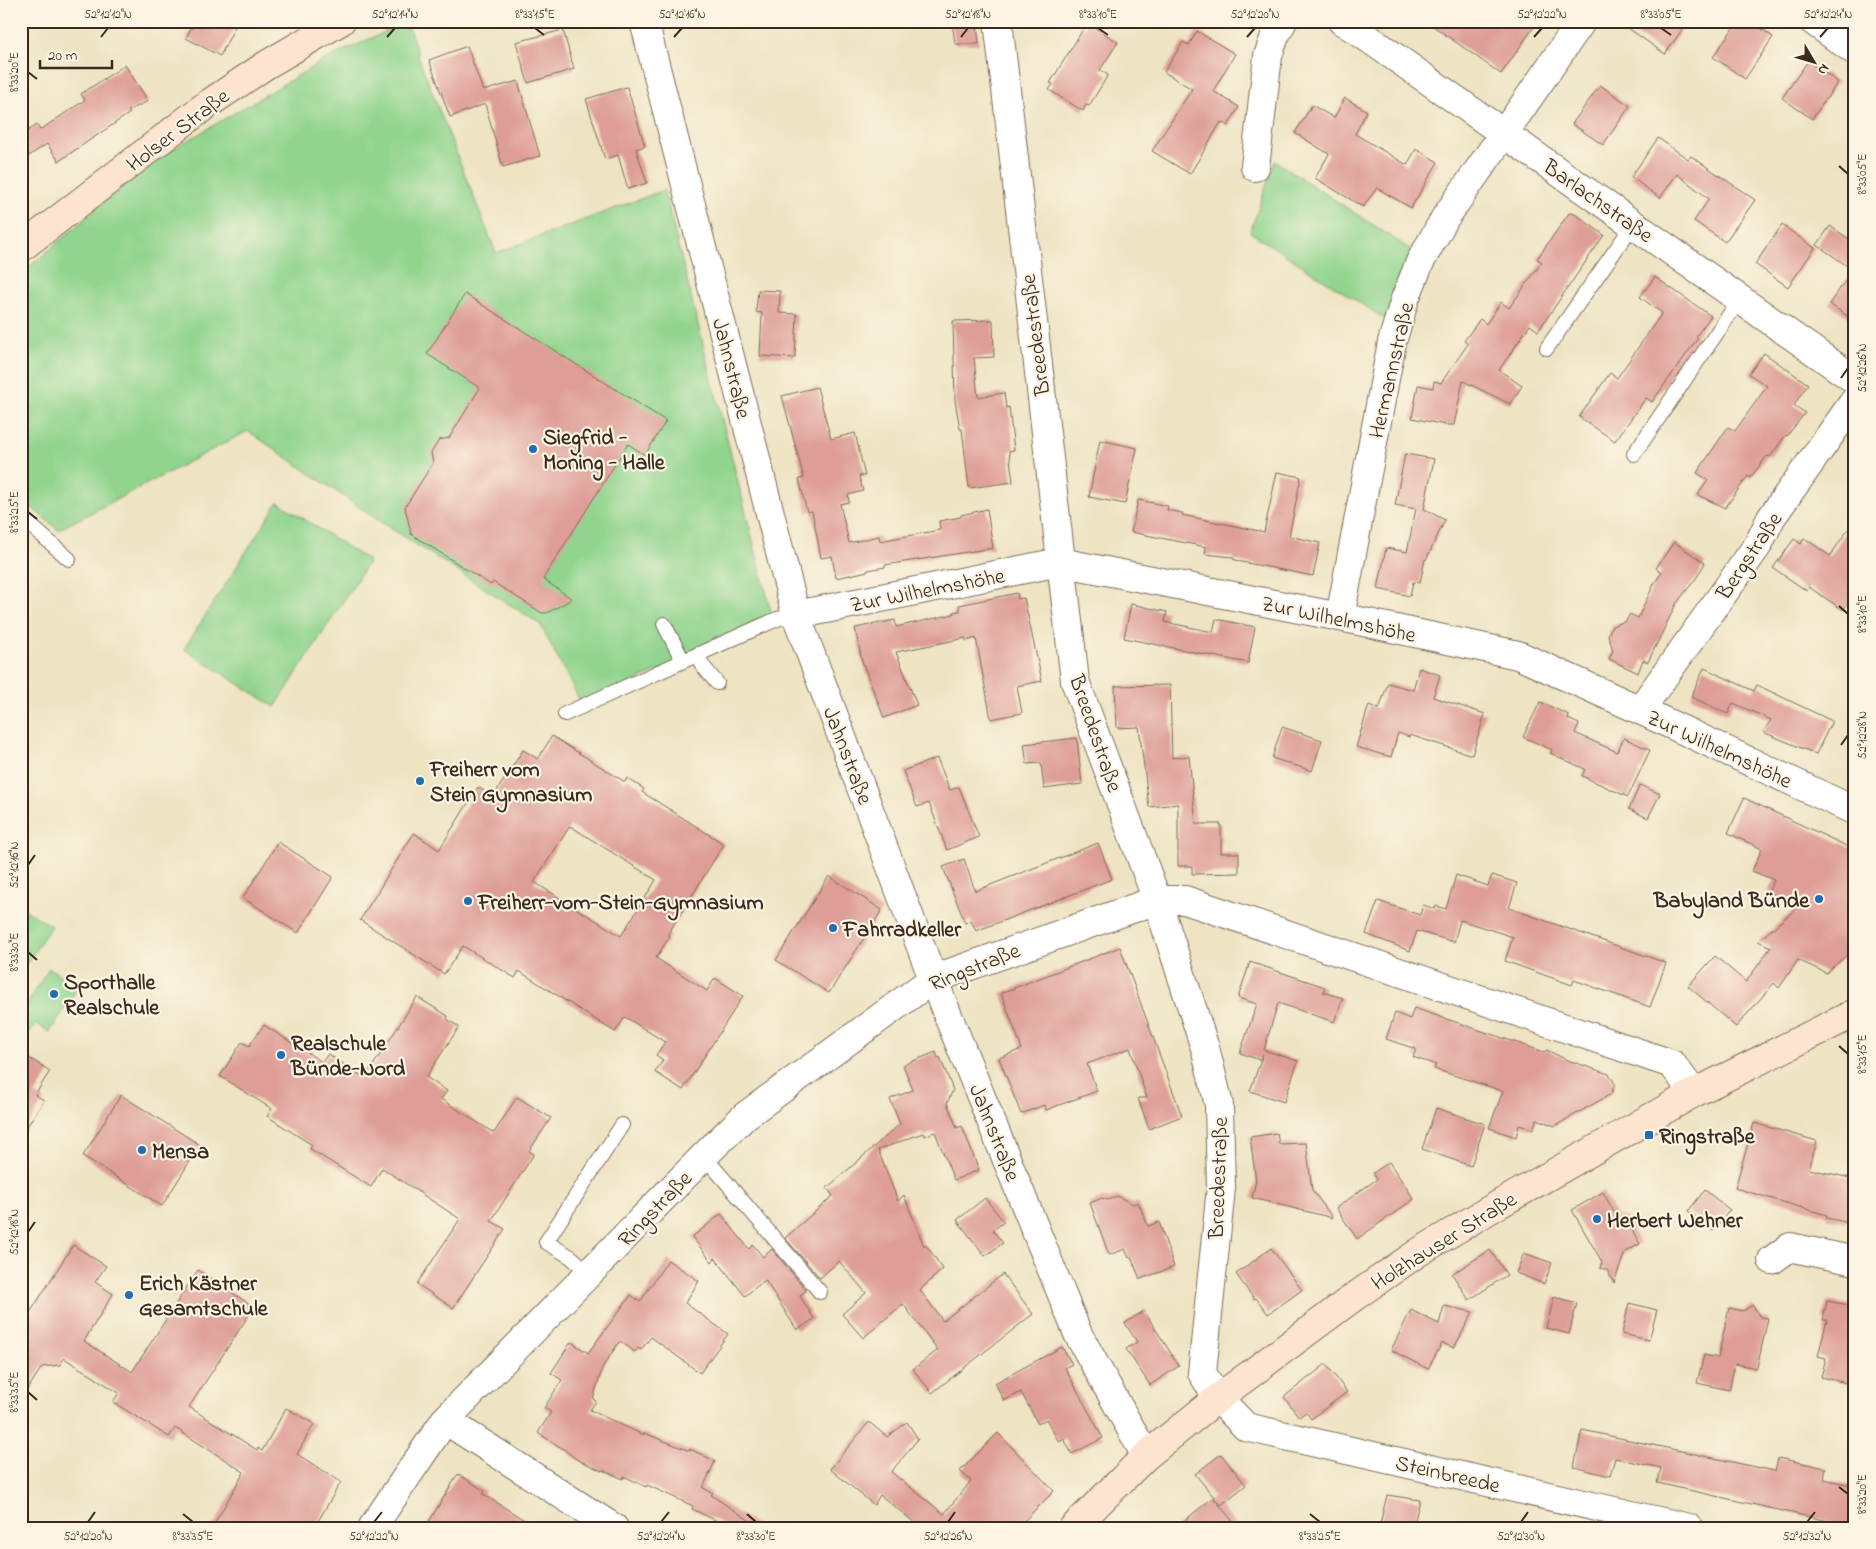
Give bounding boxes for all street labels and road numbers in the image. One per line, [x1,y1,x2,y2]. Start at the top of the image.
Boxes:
street label: Holser Straße [120,82,237,181]
street label: Barlachstraße [1535,152,1659,252]
street label: Breedestraße [1014,272,1060,398]
street label: Hermannstraße [1362,299,1424,442]
street label: Jahnstraße [702,315,758,422]
street label: Bergstraße [1709,506,1793,608]
street label: Zur Wilhelmshöhe [847,561,1008,623]
street label: Zur Wilhelmshöhe [1258,589,1419,653]
street label: Breedestraße [1059,670,1129,797]
street label: Jahnstraße [813,702,880,810]
street label: Zur Wilhelmshöhe [1641,703,1797,798]
street label: Ringstraße [925,936,1026,1002]
street label: Jahnstraße [959,1080,1027,1187]
street label: Breedestraße [1202,1116,1238,1241]
street label: Ringstraße [611,1165,702,1256]
street label: Holzhauser Straße [1366,1185,1524,1300]
street label: Steinbreede [1392,1448,1503,1504]

